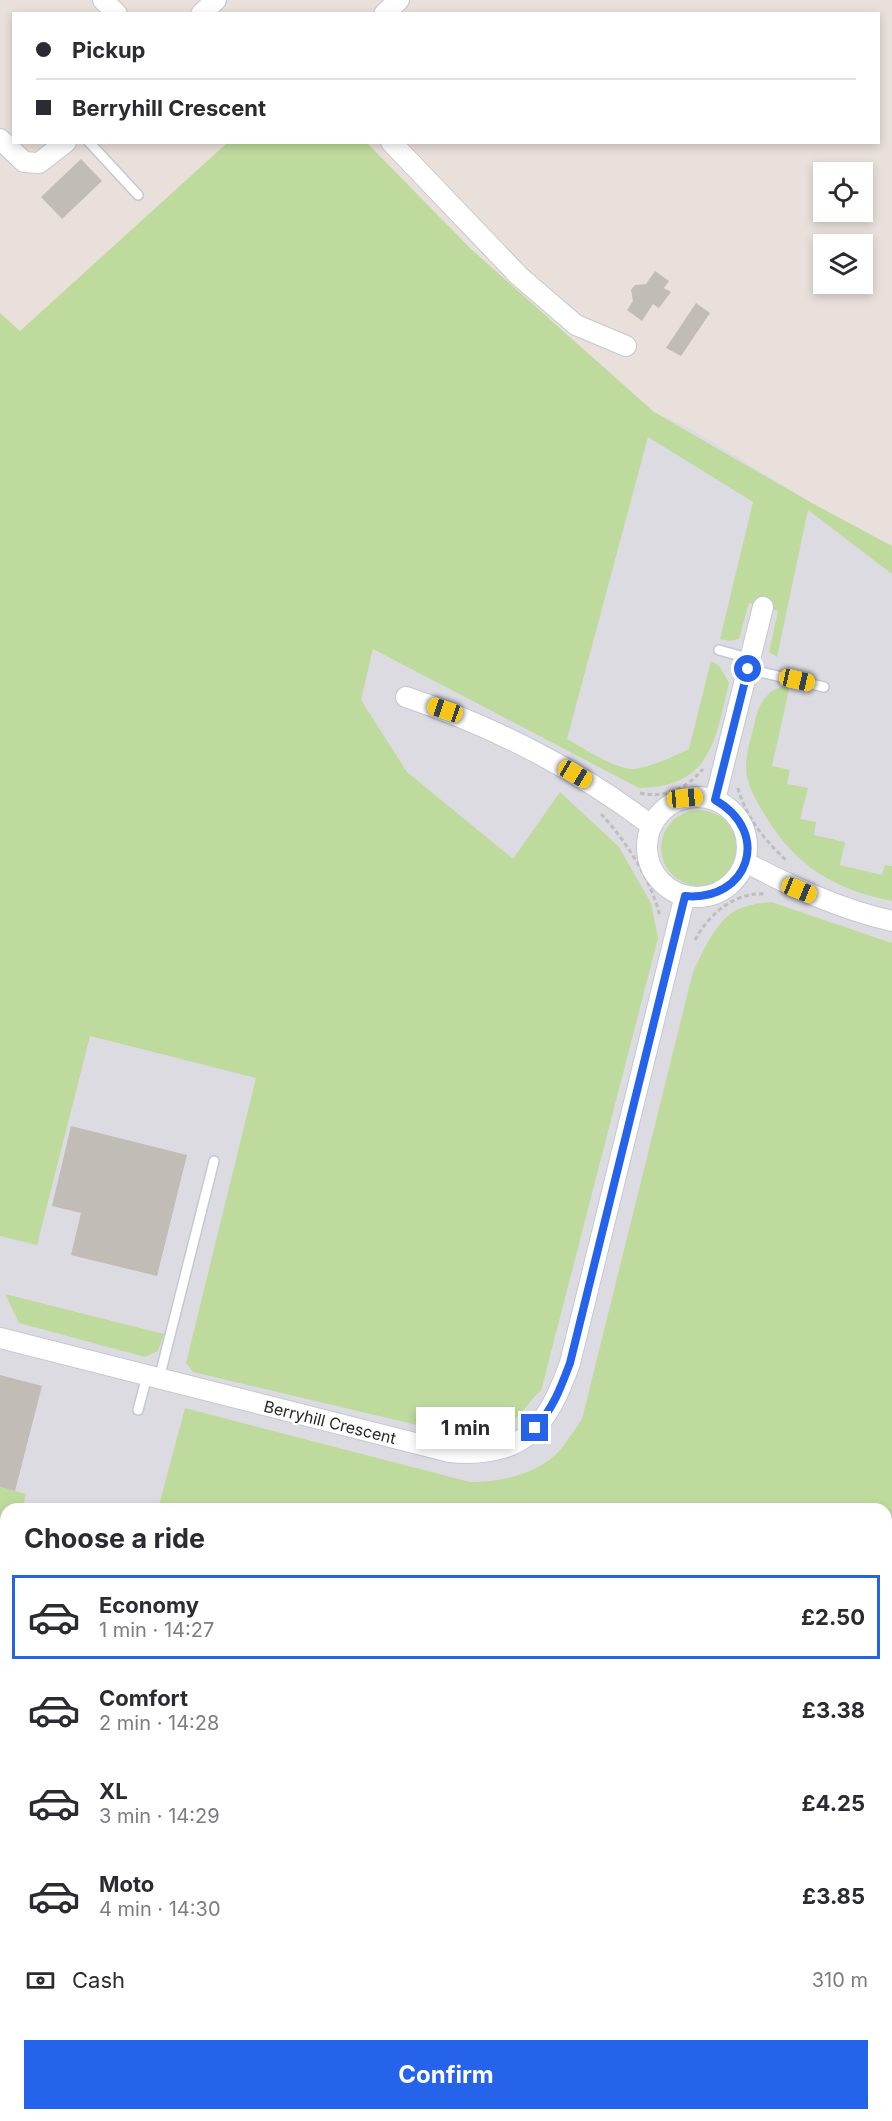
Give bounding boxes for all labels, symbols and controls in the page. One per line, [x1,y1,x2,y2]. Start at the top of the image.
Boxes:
text: Pickup [72,37,146,63]
text: Berryhill Crescent [72,95,266,121]
map controls [813,162,873,294]
button: locate [813,162,873,222]
button: layers [813,234,873,294]
route start [734,655,761,682]
car [777,667,817,693]
car [425,696,465,724]
car [555,757,595,791]
car [666,787,704,809]
car [779,875,819,905]
street label: Berryhill Crescent [262,1396,398,1448]
callout: 1 min [415,1407,514,1449]
route end [521,1414,548,1441]
text: 1 min [441,1416,490,1440]
text: Choose a ride [24,1522,205,1555]
icon: car [27,1590,81,1644]
text: Economy [99,1592,199,1618]
text: £2.50 [801,1604,865,1630]
text: 1 min · 14:27 [99,1618,214,1642]
icon: car [27,1683,81,1737]
text: Comfort [99,1685,188,1711]
text: £3.38 [802,1697,865,1723]
text: 2 min · 14:28 [99,1711,219,1735]
icon: car [27,1776,81,1830]
text: XL [99,1778,128,1804]
text: £4.25 [802,1790,865,1816]
text: 3 min · 14:29 [99,1804,220,1828]
icon: car [27,1869,81,1923]
text: Moto [99,1871,154,1897]
text: £3.85 [802,1883,865,1909]
text: 4 min · 14:30 [99,1897,221,1921]
icon: cash [24,1964,57,1997]
text: Cash [72,1967,125,1993]
text: 310 m [812,1968,868,1992]
button: Confirm [24,2040,868,2109]

